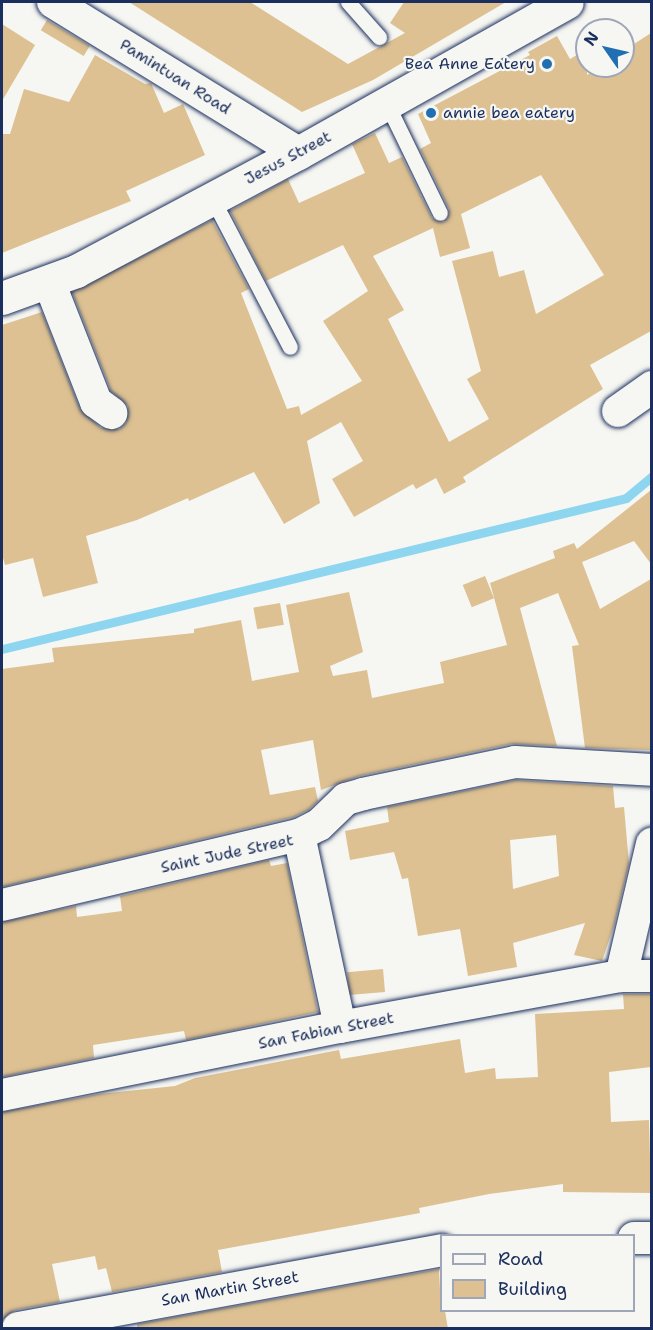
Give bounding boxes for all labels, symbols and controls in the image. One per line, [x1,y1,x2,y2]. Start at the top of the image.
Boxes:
north arrow [575,18,635,78]
text: N [579,28,604,50]
street label: Pamintuan Road [116,35,234,119]
place label: Bea Anne Eatery [405,54,535,74]
marker: Bea Anne Eatery [540,57,554,71]
place label: annie bea eatery [443,103,575,123]
marker: annie bea eatery [424,106,438,120]
street label: Jesus Street [241,127,335,189]
street label: Saint Jude Street [159,831,295,877]
street label: San Fabian Street [257,1008,395,1054]
legend [440,1234,635,1312]
text: Road [498,1247,543,1271]
street label: San Martin Street [160,1267,300,1311]
text: Building [498,1277,567,1301]

